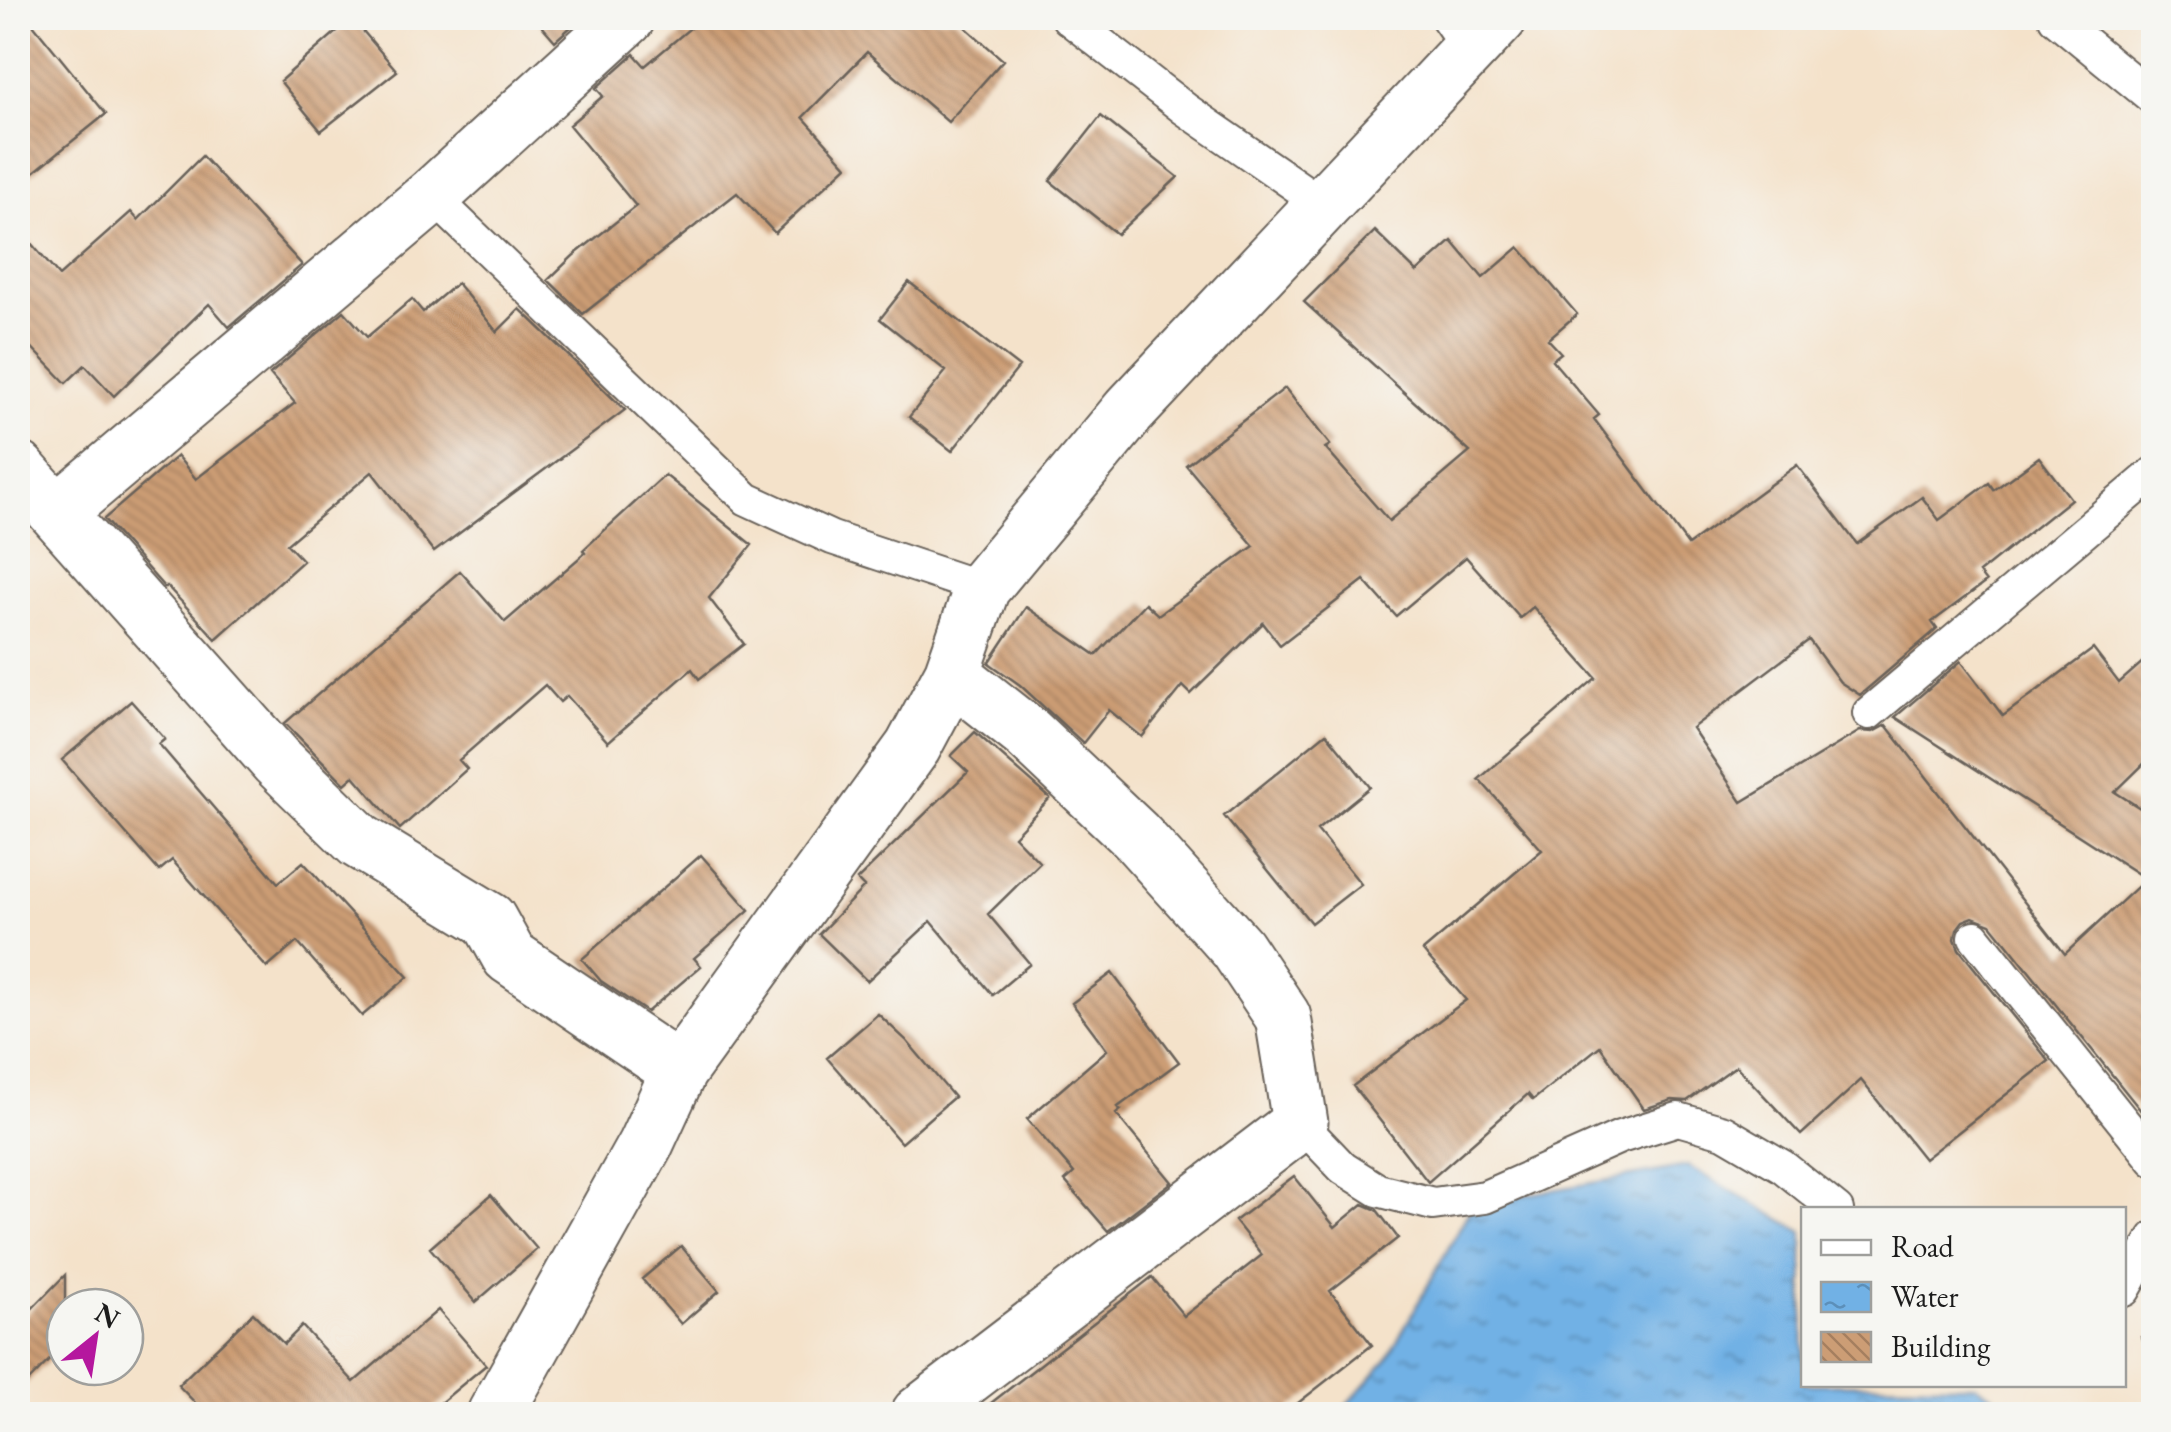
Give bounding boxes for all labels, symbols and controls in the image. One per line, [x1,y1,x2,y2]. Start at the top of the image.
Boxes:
legend [1801,1207,2126,1387]
text: Road [1891,1227,1955,1266]
text: Water [1891,1277,1959,1316]
north arrow [45,1287,145,1387]
text: N [89,1294,127,1337]
text: Building [1891,1327,1991,1366]

